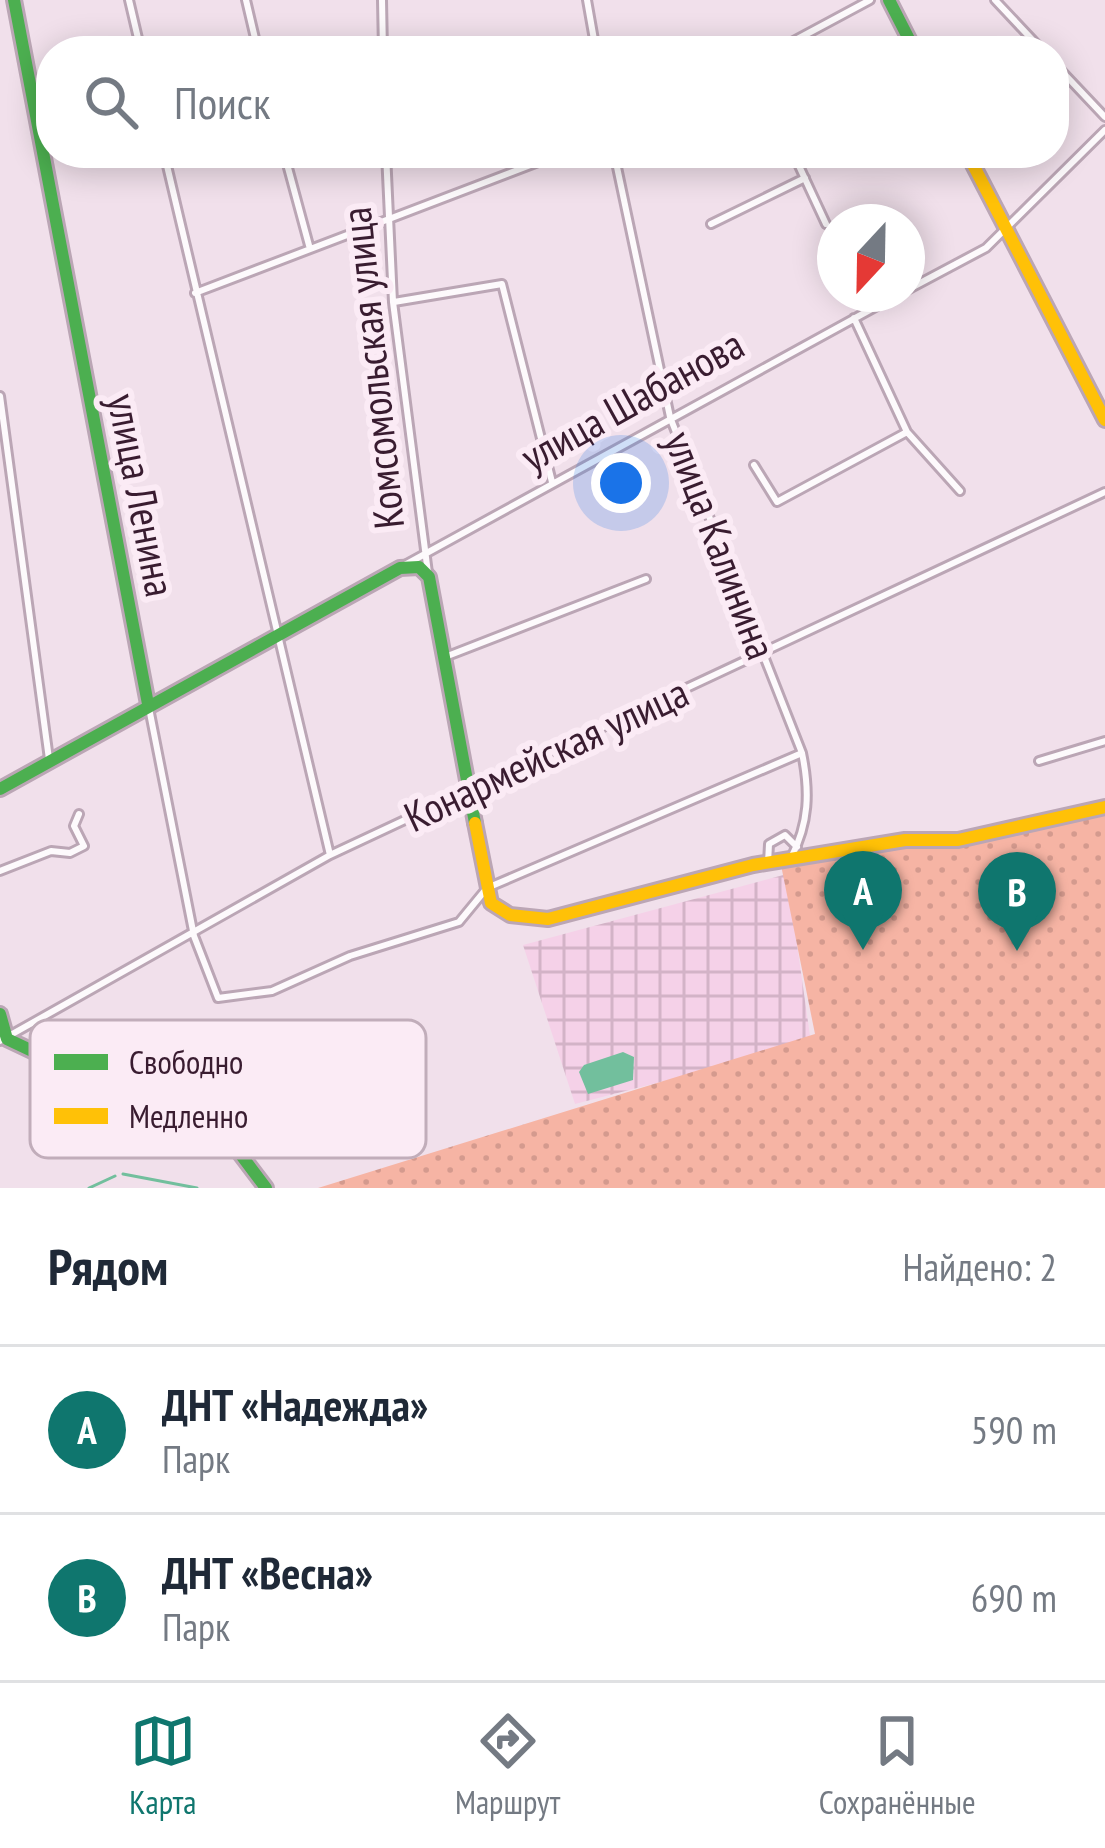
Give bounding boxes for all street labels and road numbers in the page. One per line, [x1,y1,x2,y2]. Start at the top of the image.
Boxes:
street label: Комсомольская улица [328,205,416,531]
street label: улица Шабанова [511,316,753,484]
street label: улица Ленина [95,389,189,601]
street label: улица Калинина [652,423,790,667]
street label: Конармейская улица [395,664,697,844]

